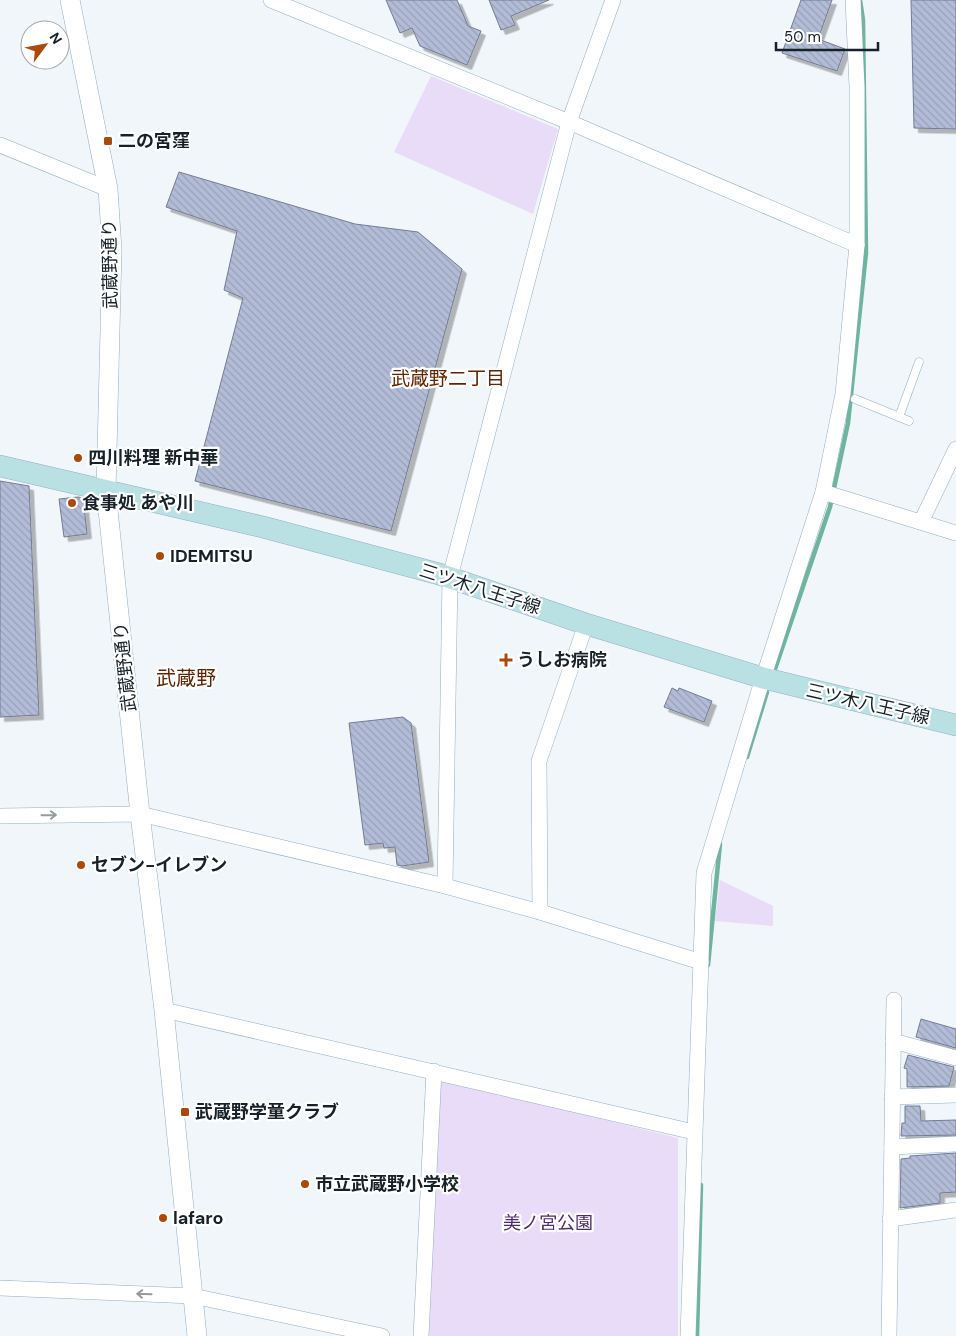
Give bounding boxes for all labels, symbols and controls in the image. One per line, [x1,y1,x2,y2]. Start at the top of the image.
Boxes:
north arrow [20,20,70,70]
scale bar [776,20,878,52]
text: 50 m [784,27,821,47]
text: N [46,29,66,47]
place label: 二の宮窪 [118,129,190,153]
marker: 二の宮窪 [102,135,114,147]
street label: 武蔵野通り [97,219,123,309]
district label: 武蔵野二丁目 [391,366,505,391]
place label: 四川料理 新中華 [88,446,218,470]
marker: 四川料理 新中華 [72,452,84,464]
place label: 食事処 あや川 [82,491,194,515]
marker: 食事処 あや川 [66,497,78,509]
place label: IDEMITSU [170,544,253,568]
marker: IDEMITSU [154,550,166,562]
street label: 三ツ木八王子線 [416,558,544,620]
street label: 武蔵野通り [108,621,142,713]
place label: うしお病院 [517,648,607,672]
marker: うしお病院 [499,653,513,667]
district label: 武蔵野 [156,665,216,691]
street label: 三ツ木八王子線 [804,678,932,730]
one-way arrow [40,810,56,820]
place label: セブン-イレブン [91,853,227,877]
marker: セブン-イレブン [75,859,87,871]
place label: 武蔵野学童クラブ [195,1100,339,1124]
marker: 武蔵野学童クラブ [179,1106,191,1118]
place label: 市立武蔵野小学校 [315,1172,459,1196]
marker: 市立武蔵野小学校 [299,1178,311,1190]
place label: lafaro [173,1206,223,1230]
park label: 美ノ宮公園 [503,1211,593,1235]
marker: lafaro [157,1212,169,1224]
one-way arrow [137,1290,153,1299]

